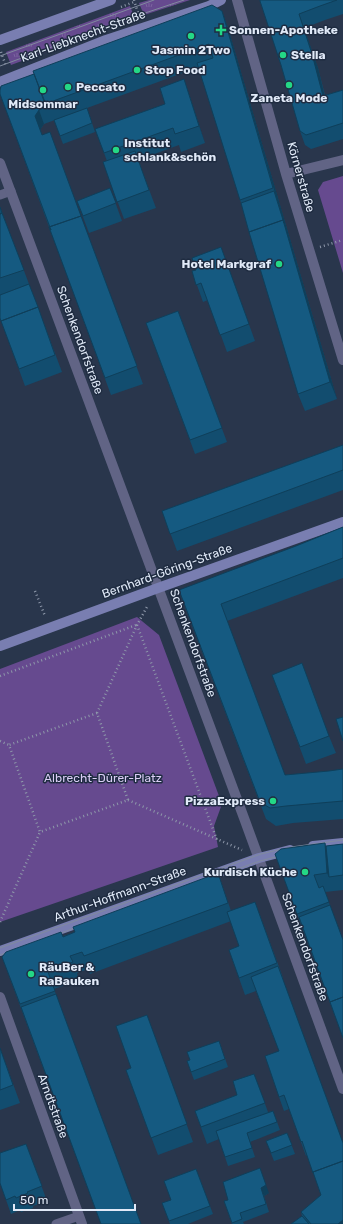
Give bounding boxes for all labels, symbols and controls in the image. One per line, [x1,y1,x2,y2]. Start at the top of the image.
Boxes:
street label: Karl-Liebknecht-Straße [19,7,148,65]
place label: Sonnen-Apotheke [229,23,338,37]
marker: Sonnen-Apotheke [216,25,226,35]
marker: Jasmin 2Two [186,31,196,41]
place label: Jasmin 2Two [152,43,230,57]
place label: Stella [291,48,326,62]
marker: Stella [278,50,288,60]
place label: Stop Food [145,63,206,77]
marker: Stop Food [132,65,142,75]
place label: Peccato [76,80,125,94]
marker: Zaneta Mode [284,80,294,90]
marker: Peccato [63,82,73,92]
marker: Midsommar [38,85,48,95]
place label: Zaneta Mode [251,91,327,105]
place label: Midsommar [8,97,78,111]
place label: Institut schlank&schön [124,136,217,164]
street label: Körnerstraße [284,140,318,214]
marker: Institut schlank&schön [111,145,121,155]
place label: Hotel Markgraf [182,257,272,271]
marker: Hotel Markgraf [274,259,284,269]
street label: Schenkendorfstraße [54,284,106,396]
street label: Bernhard-Göring-Straße [100,541,234,601]
street label: Schenkendorfstraße [167,587,219,699]
park label: Albrecht-Dürer-Platz [44,771,162,785]
place label: PizzaExpress [185,794,265,808]
marker: PizzaExpress [268,796,278,806]
street label: Arthur-Hoffmann-Straße [52,863,188,924]
place label: Kurdisch Küche [204,865,297,879]
marker: Kurdisch Küche [300,867,310,877]
street label: Schenkendorfstraße [279,891,331,1003]
place label: RäuBer & RaBauken [39,960,99,988]
marker: RäuBer & RaBauken [26,969,36,979]
street label: Arndtstraße [35,1072,71,1140]
scale bar [14,1186,135,1212]
text: 50 m [20,1193,48,1207]

